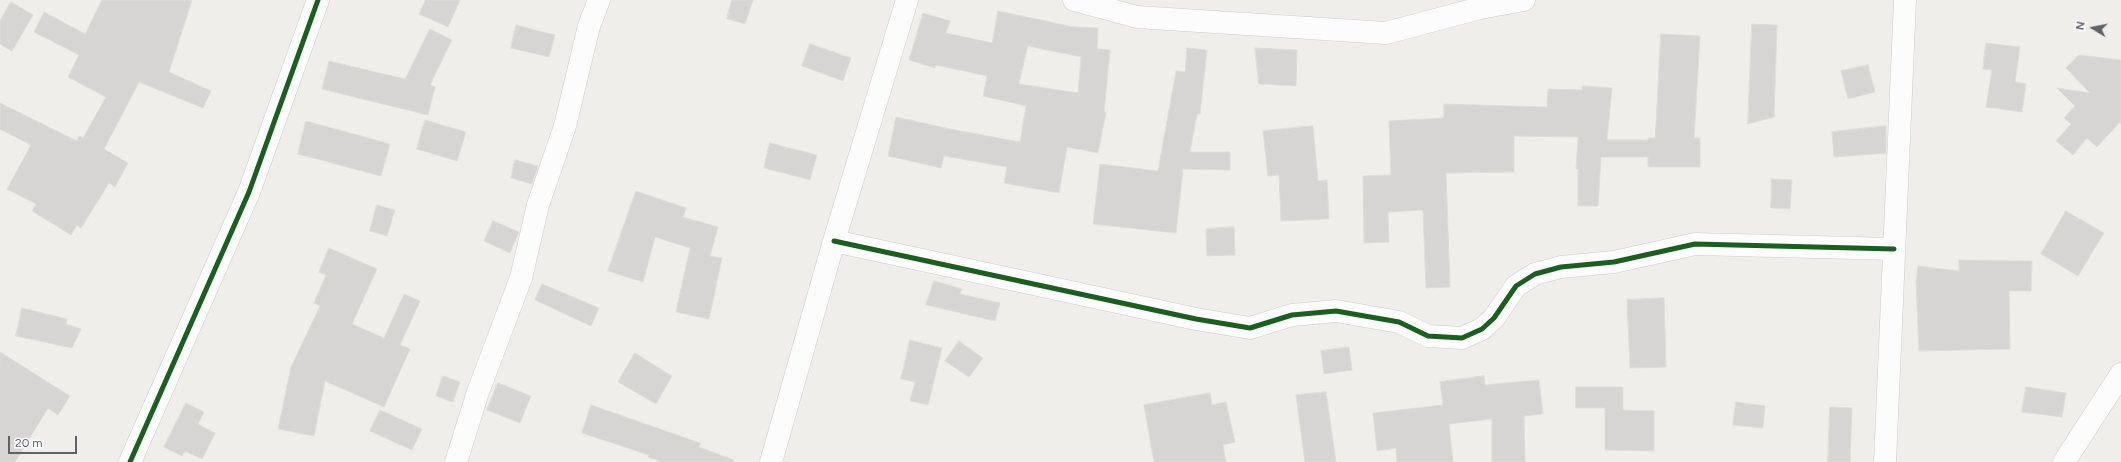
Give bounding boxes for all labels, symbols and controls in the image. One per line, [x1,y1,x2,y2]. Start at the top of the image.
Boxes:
north arrow [2073,8,2113,48]
text: N [2074,21,2088,31]
scale bar [10,428,79,454]
text: 20 m [15,436,43,450]

